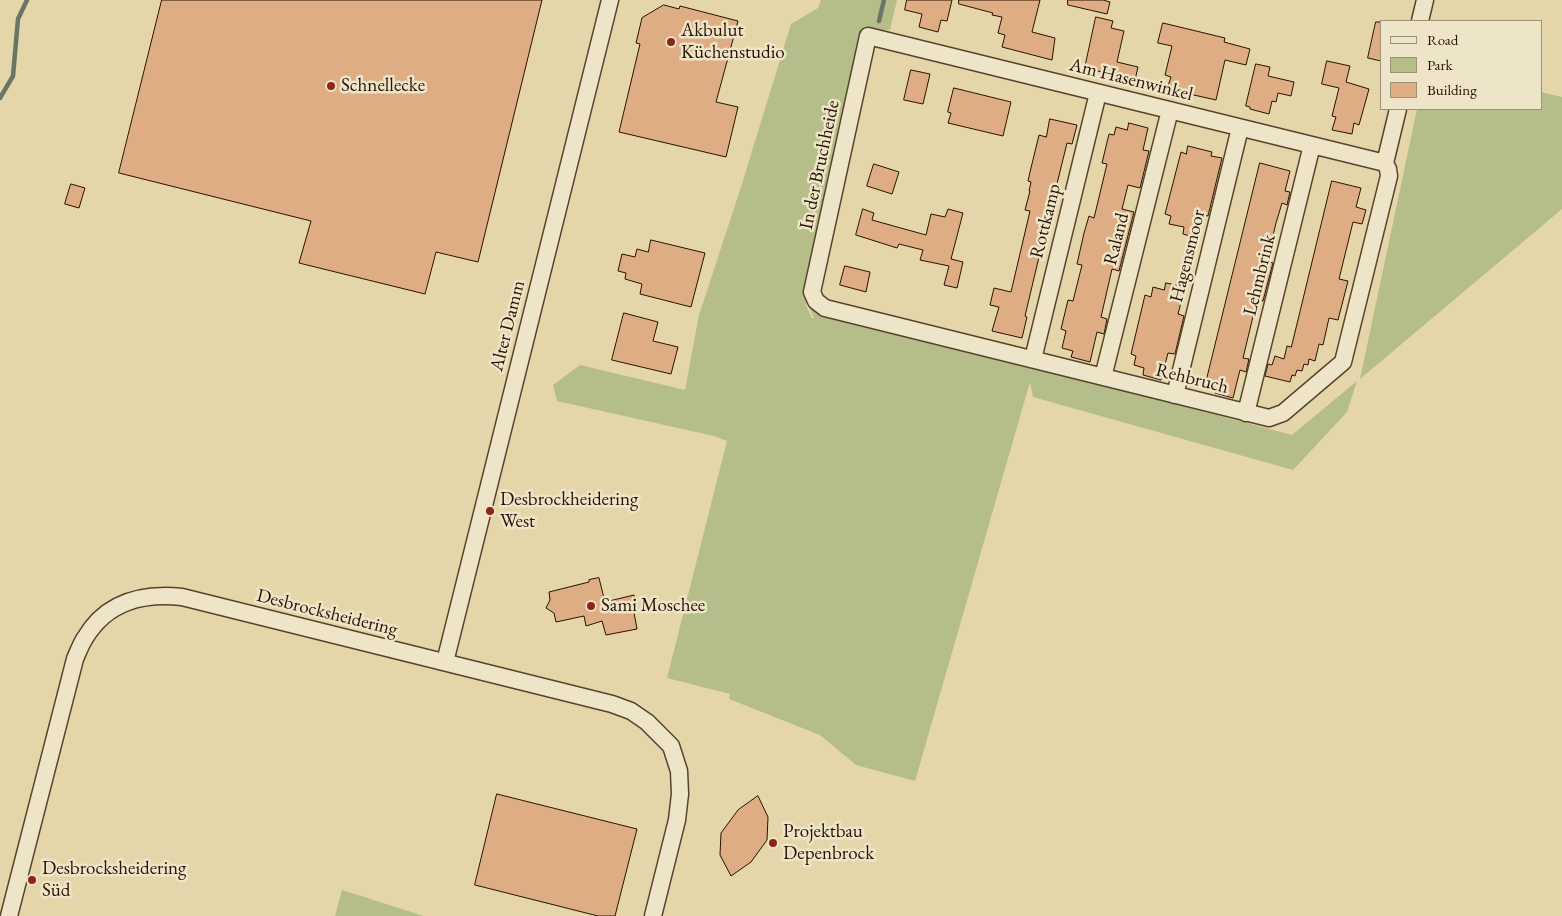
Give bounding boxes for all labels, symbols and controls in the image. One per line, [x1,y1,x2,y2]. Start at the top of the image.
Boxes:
place label: Akbulut Küchenstudio [681,20,785,64]
legend [1380,20,1542,110]
text: Road [1427,30,1458,49]
marker: Akbulut Küchenstudio [665,36,677,48]
street label: Am Hasenwinkel [1067,54,1195,106]
text: Park [1427,55,1453,74]
place label: Schnellecke [341,75,425,97]
marker: Schnellecke [325,80,337,92]
text: Building [1427,80,1477,99]
street label: In der Bruchheide [795,98,845,232]
street label: Rottkamp [1026,181,1066,261]
street label: Hagensmoor [1165,207,1211,305]
street label: Raland [1100,211,1134,267]
street label: Lehmbrink [1239,232,1281,318]
street label: Alter Damm [486,278,530,374]
street label: Rehbruch [1153,359,1231,399]
place label: Desbrockheidering West [500,489,638,533]
marker: Desbrockheidering West [484,505,496,517]
street label: Desbrocksheidering [254,584,400,642]
place label: Sami Moschee [601,595,705,617]
marker: Sami Moschee [585,600,597,612]
place label: Projektbau Depenbrock [783,821,874,865]
marker: Projektbau Depenbrock [767,837,779,849]
place label: Desbrocksheidering Süd [42,858,186,902]
marker: Desbrocksheidering Süd [26,874,38,886]

